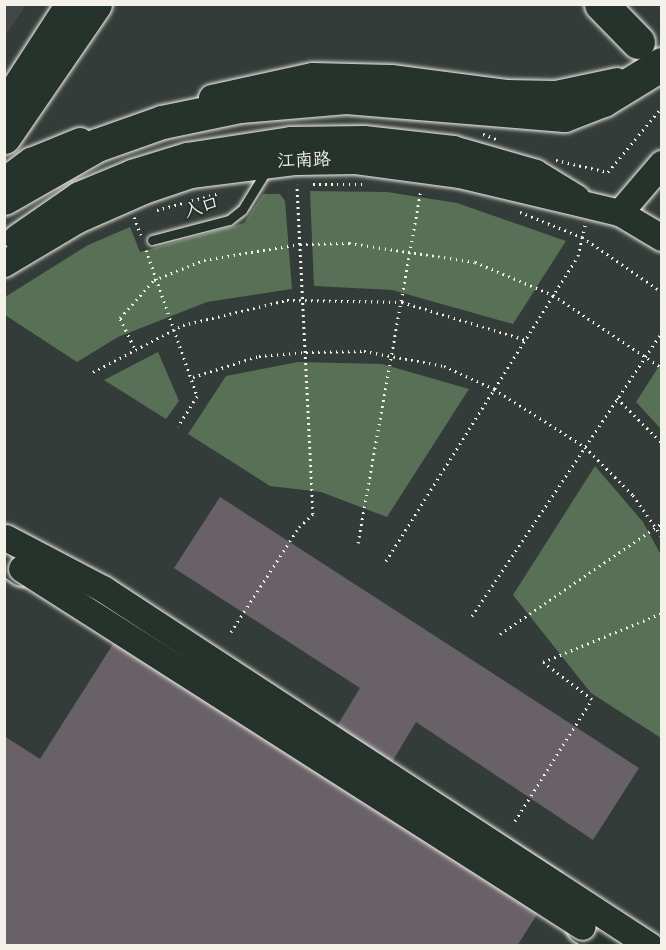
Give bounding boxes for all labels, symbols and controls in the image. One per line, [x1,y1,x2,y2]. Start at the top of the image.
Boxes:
street label: 江南路 [277,150,331,174]
street label: 入口 [182,194,222,224]

